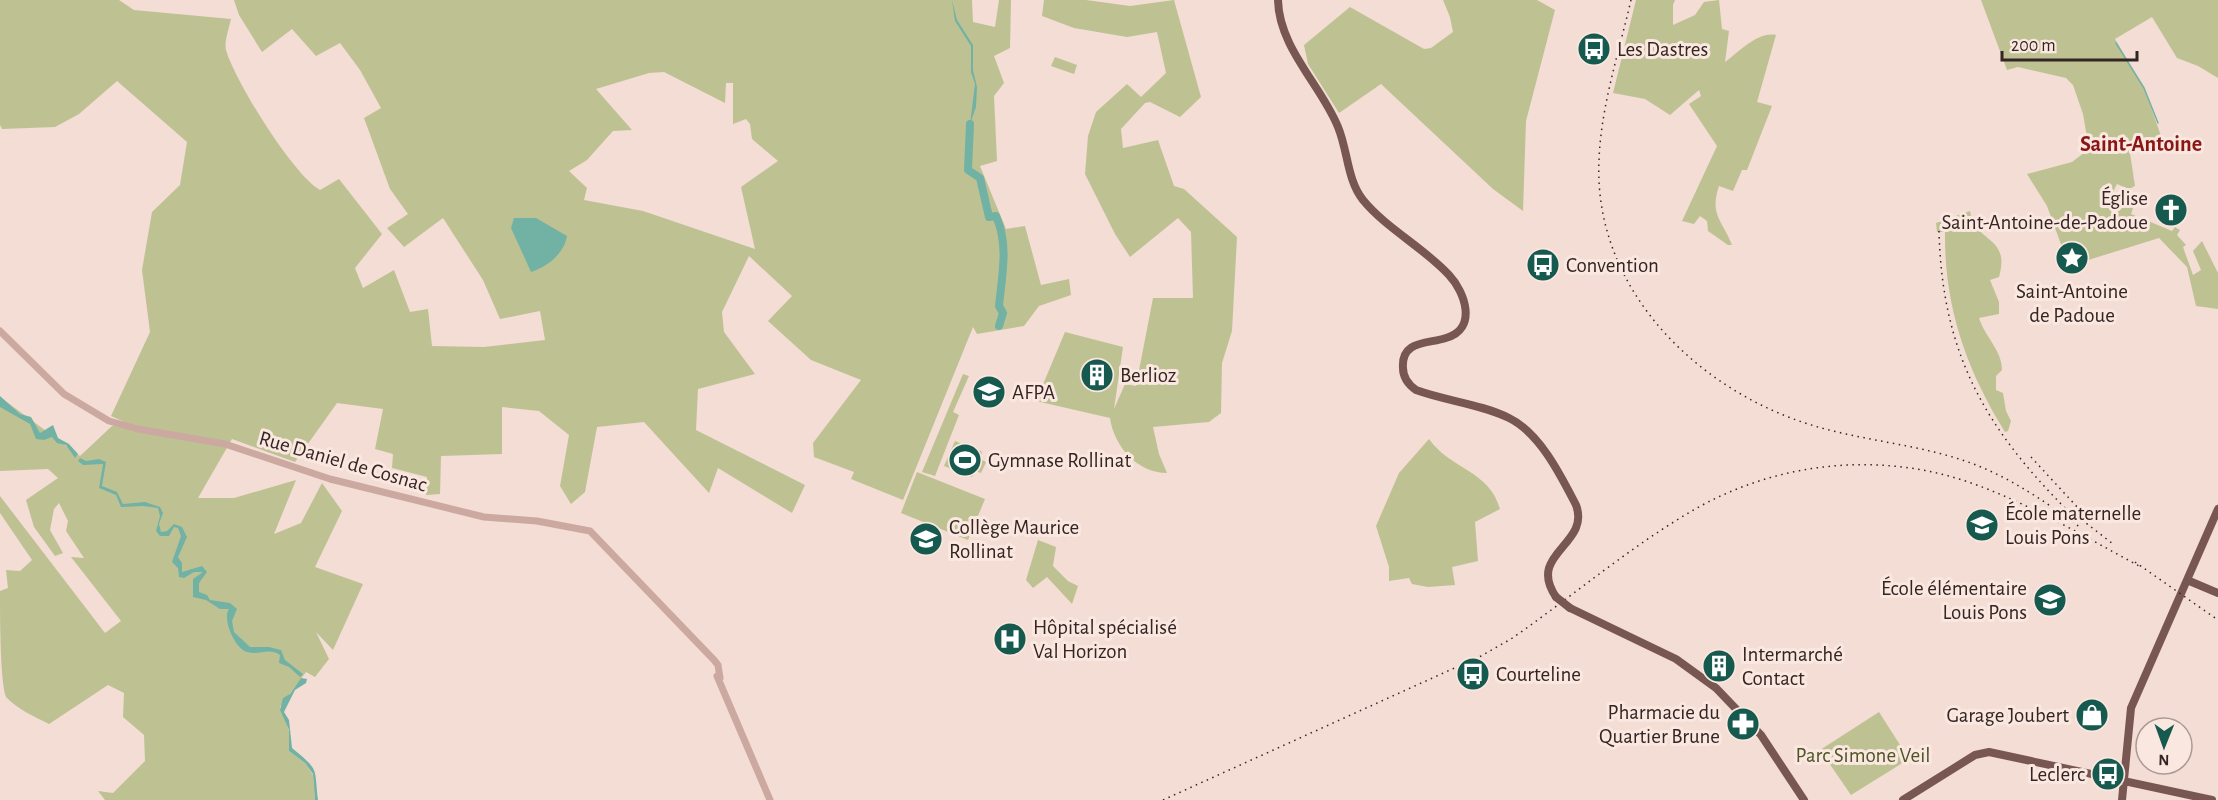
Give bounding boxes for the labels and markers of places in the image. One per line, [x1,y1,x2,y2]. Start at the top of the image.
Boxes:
bus stop icon: Les Dastres [1576,31,1612,67]
place label: Les Dastres [1617,39,1708,60]
place label: Église Saint-Antoine-de-Padoue [1942,186,2148,233]
church icon: Église Saint-Antoine-de-Padoue [2153,192,2189,228]
place icon: Saint-Antoine de Padoue [2054,240,2090,276]
bus stop icon: Convention [1525,247,1561,283]
place label: Convention [1566,255,1659,276]
place label: Saint-Antoine de Padoue [2016,281,2128,326]
building icon: Berlioz [1079,357,1115,393]
place label: Berlioz [1120,365,1177,386]
school or university icon: AFPA [971,374,1007,410]
place label: AFPA [1012,382,1055,403]
sports icon: Gymnase Rollinat [947,442,983,478]
place label: Gymnase Rollinat [988,450,1131,471]
place label: École maternelle Louis Pons [2005,501,2141,548]
school or university icon: École maternelle Louis Pons [1964,507,2000,543]
place label: Collège Maurice Rollinat [949,517,1079,562]
school or university icon: Collège Maurice Rollinat [908,521,944,557]
place label: École élémentaire Louis Pons [1881,576,2027,623]
school or university icon: École élémentaire Louis Pons [2032,582,2068,618]
place label: Hôpital spécialisé Val Horizon [1033,617,1177,662]
hospital icon: Hôpital spécialisé Val Horizon [992,621,1028,657]
place label: Intermarché Contact [1742,644,1843,689]
building icon: Intermarché Contact [1701,648,1737,684]
bus stop icon: Courteline [1455,656,1491,692]
place label: Courteline [1496,664,1581,685]
shop icon: Garage Joubert [2074,697,2110,733]
place label: Pharmacie du Quartier Brune [1599,702,1720,747]
place label: Garage Joubert [1946,705,2069,726]
pharmacy icon: Pharmacie du Quartier Brune [1725,706,1761,742]
bus stop icon: Leclerc [2090,756,2126,792]
place label: Leclerc [2029,764,2085,785]

